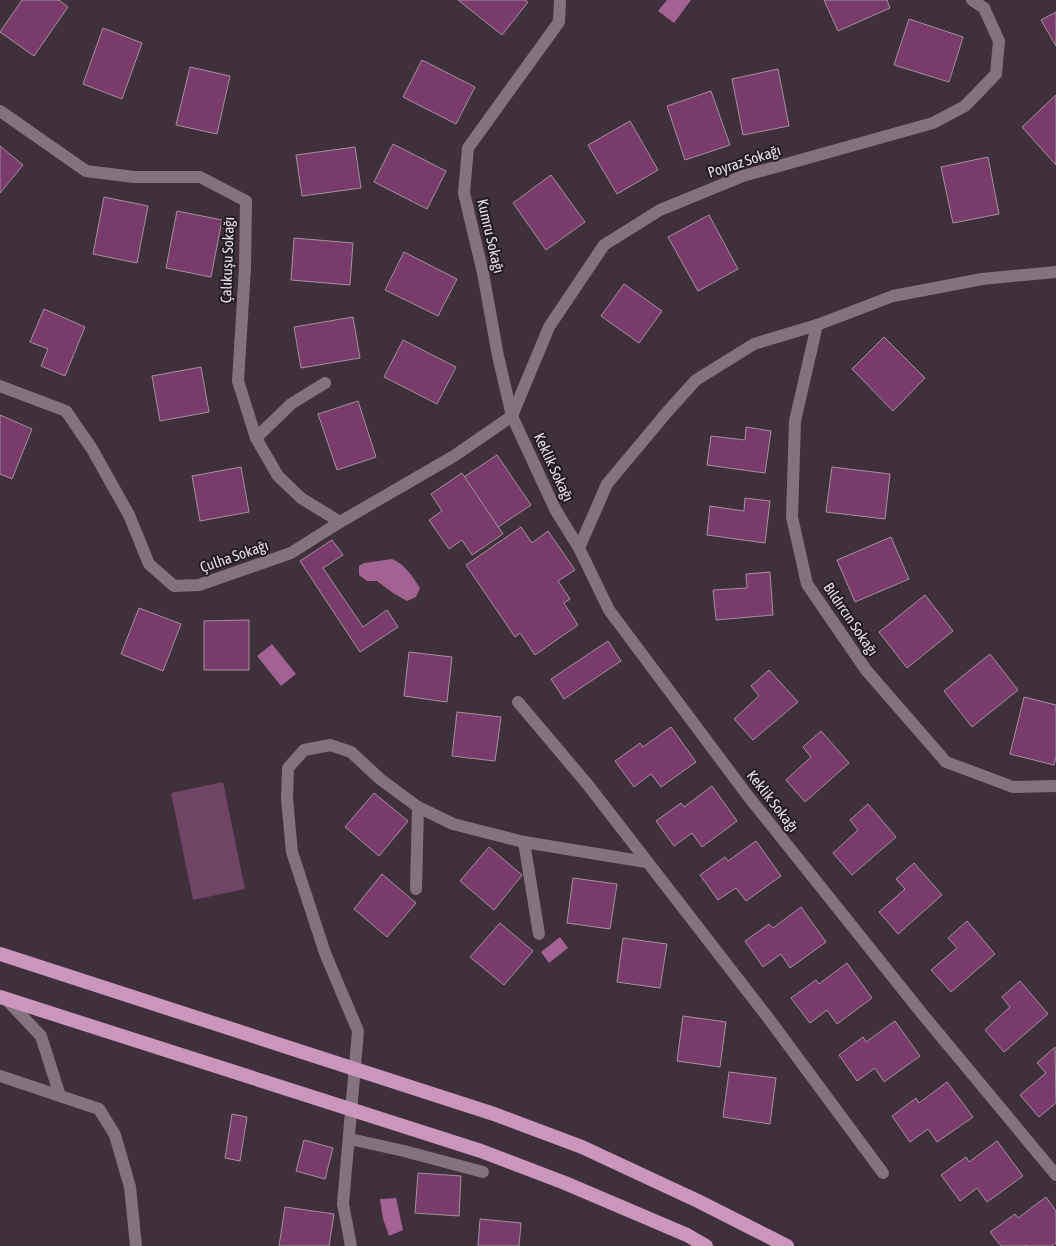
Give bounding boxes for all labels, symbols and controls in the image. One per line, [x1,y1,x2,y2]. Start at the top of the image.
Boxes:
street label: Poyraz Sokağı [705,141,783,181]
street label: Kumru Sokağı [474,197,508,275]
street label: Çalıkuşu Sokağı [217,217,237,303]
street label: Keklik Sokağı [531,430,577,504]
street label: Çulha Sokağı [198,536,270,576]
street label: Bıldırcın Sokağı [820,579,882,659]
street label: Keklik Sokağı [744,767,802,835]

